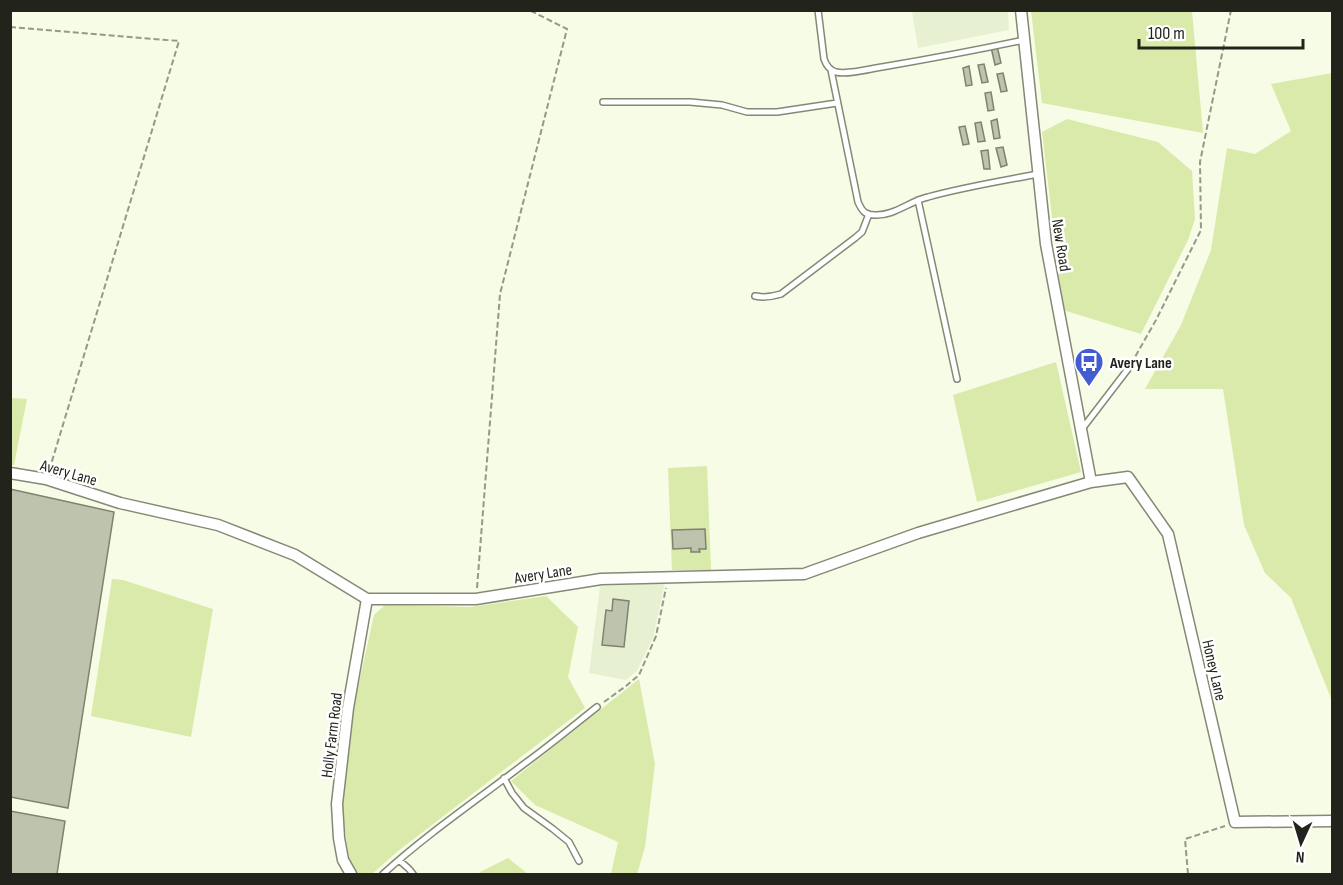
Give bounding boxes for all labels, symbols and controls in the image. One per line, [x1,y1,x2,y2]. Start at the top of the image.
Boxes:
scale bar [1139,12,1302,50]
text: 100 m [1148,23,1185,44]
street label: New Road [1047,218,1074,273]
bus stop icon: Avery Lane [1073,346,1105,388]
place label: Avery Lane [1109,354,1172,373]
street label: Avery Lane [37,456,99,491]
street label: Avery Lane [512,561,573,589]
street label: Honey Lane [1197,638,1230,703]
street label: Holly Farm Road [318,692,347,779]
north arrow [1271,813,1331,873]
text: N [1295,847,1305,866]

